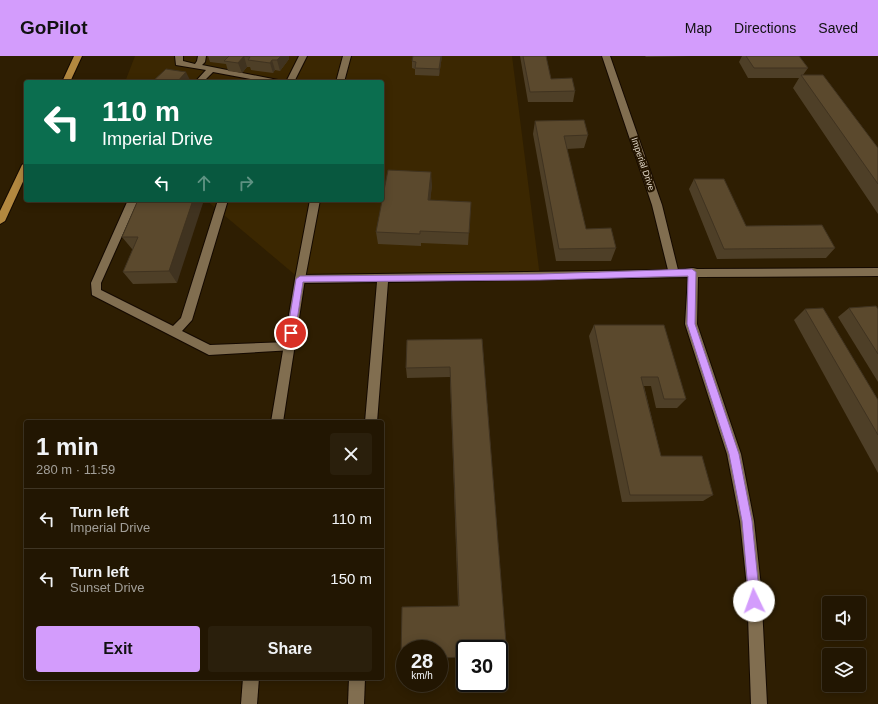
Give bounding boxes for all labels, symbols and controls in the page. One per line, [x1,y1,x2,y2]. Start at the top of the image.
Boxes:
text: GoPilot [20,17,88,38]
text: Map [685,20,712,36]
text: Directions [734,20,796,36]
text: Saved [818,20,858,36]
icon: left [36,96,88,148]
text: 110 m [102,96,180,127]
text: Imperial Drive [102,129,213,149]
street label: Imperial Drive [629,136,657,192]
icon: left [151,172,173,194]
icon: ahead [193,172,215,194]
icon: right [235,172,257,194]
pin [274,316,308,350]
icon: arrive [280,322,302,344]
text: 1 min [36,433,99,460]
button: close [330,433,372,475]
text: 280 m · 11:59 [36,462,115,477]
text: Turn left [70,503,129,520]
icon: left [36,508,58,530]
text: 110 m [331,510,372,527]
text: Imperial Drive [70,520,150,535]
text: Turn left [70,563,129,580]
icon: left [36,568,58,590]
text: 150 m [330,570,372,587]
text: Sunset Drive [70,580,144,595]
position arrow [733,580,775,622]
map controls [822,596,866,692]
button: sound [822,596,866,640]
button: Exit [36,626,200,672]
button: Share [208,626,372,672]
speed limit sign: 30 [456,640,508,692]
button: layers [822,648,866,692]
text: 28 [411,650,433,672]
text: km/h [411,670,433,681]

